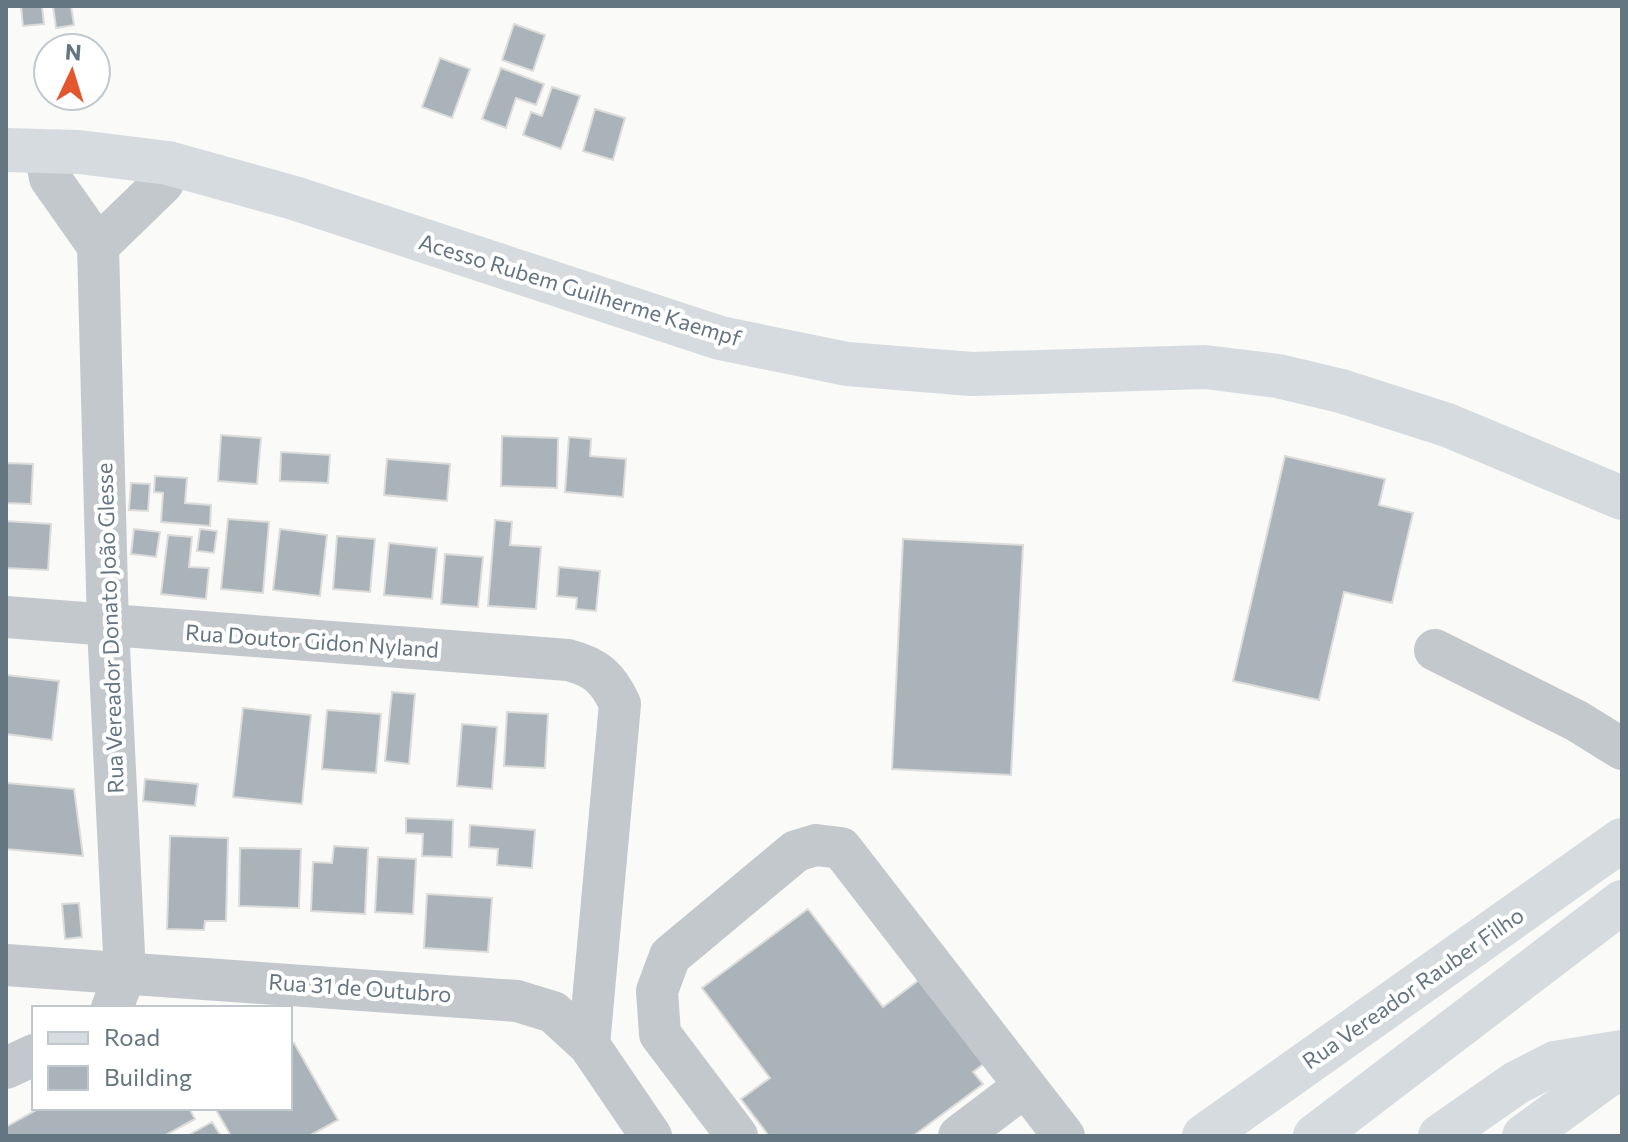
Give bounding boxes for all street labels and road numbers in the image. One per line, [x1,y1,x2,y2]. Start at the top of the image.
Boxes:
street label: Acesso Rubem Guilherme Kaempf [416,228,745,352]
street label: Rua Vereador Donato João Glesse [90,462,129,794]
street label: Rua Doutor Gidon Nyland [184,618,440,663]
street label: Rua Vereador Rauber Filho [1297,901,1529,1074]
street label: Rua 31 de Outubro [268,968,452,1007]

